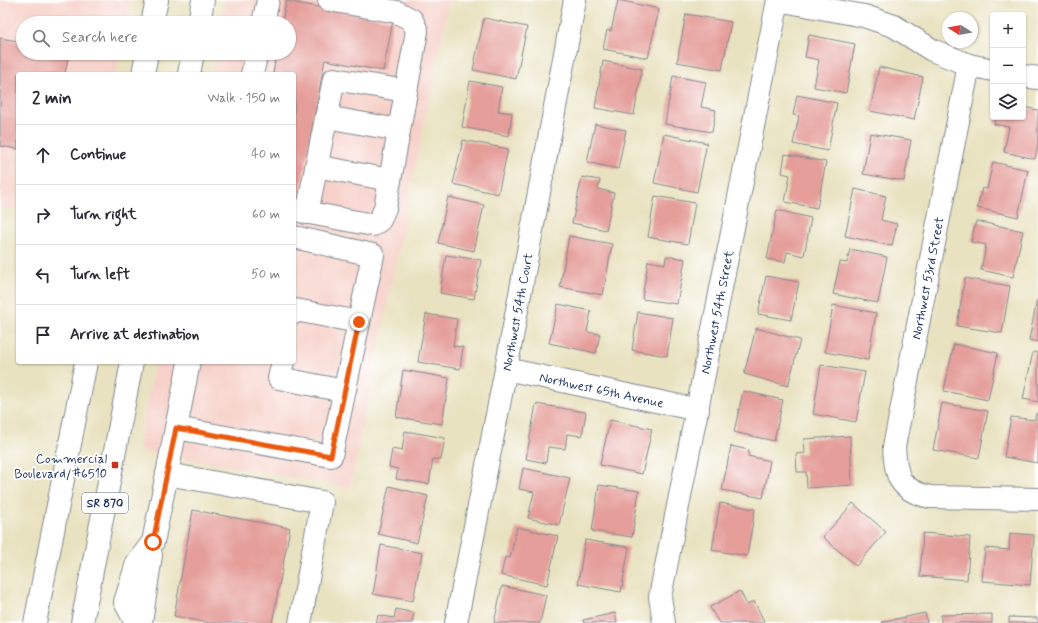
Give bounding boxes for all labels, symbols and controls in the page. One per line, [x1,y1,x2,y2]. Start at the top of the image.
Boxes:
north arrow [942,12,978,48]
map controls [990,12,1026,120]
button: + [990,12,1026,48]
search box [16,16,296,60]
icon: search [30,27,52,49]
text: Search here [62,28,138,48]
button: − [990,48,1026,84]
button: layers [990,84,1026,120]
text: 2 min [32,87,72,109]
text: Walk · 150 m [207,90,280,107]
icon: ahead [32,144,54,166]
text: Continue [70,145,126,165]
text: 40 m [251,146,280,163]
icon: right [32,204,54,226]
text: Turn right [70,205,137,225]
text: 60 m [252,206,280,223]
street label: Northwest 53rd Street [908,216,949,341]
street label: Northwest 54th Street [697,249,738,375]
street label: Northwest 54th Court [499,252,538,372]
icon: left [32,264,54,286]
text: Turn left [70,265,130,285]
text: 50 m [251,266,280,283]
route end [350,313,368,331]
icon: arrive [32,324,54,346]
text: Arrive at destination [70,325,199,345]
street label: Northwest 65th Avenue [538,369,665,413]
place label: Commercial Boulevard/#6510 [14,451,107,483]
marker: Commercial Boulevard/#6510 [110,460,120,470]
road number: SR 870 [82,493,128,513]
route start [144,533,162,551]

